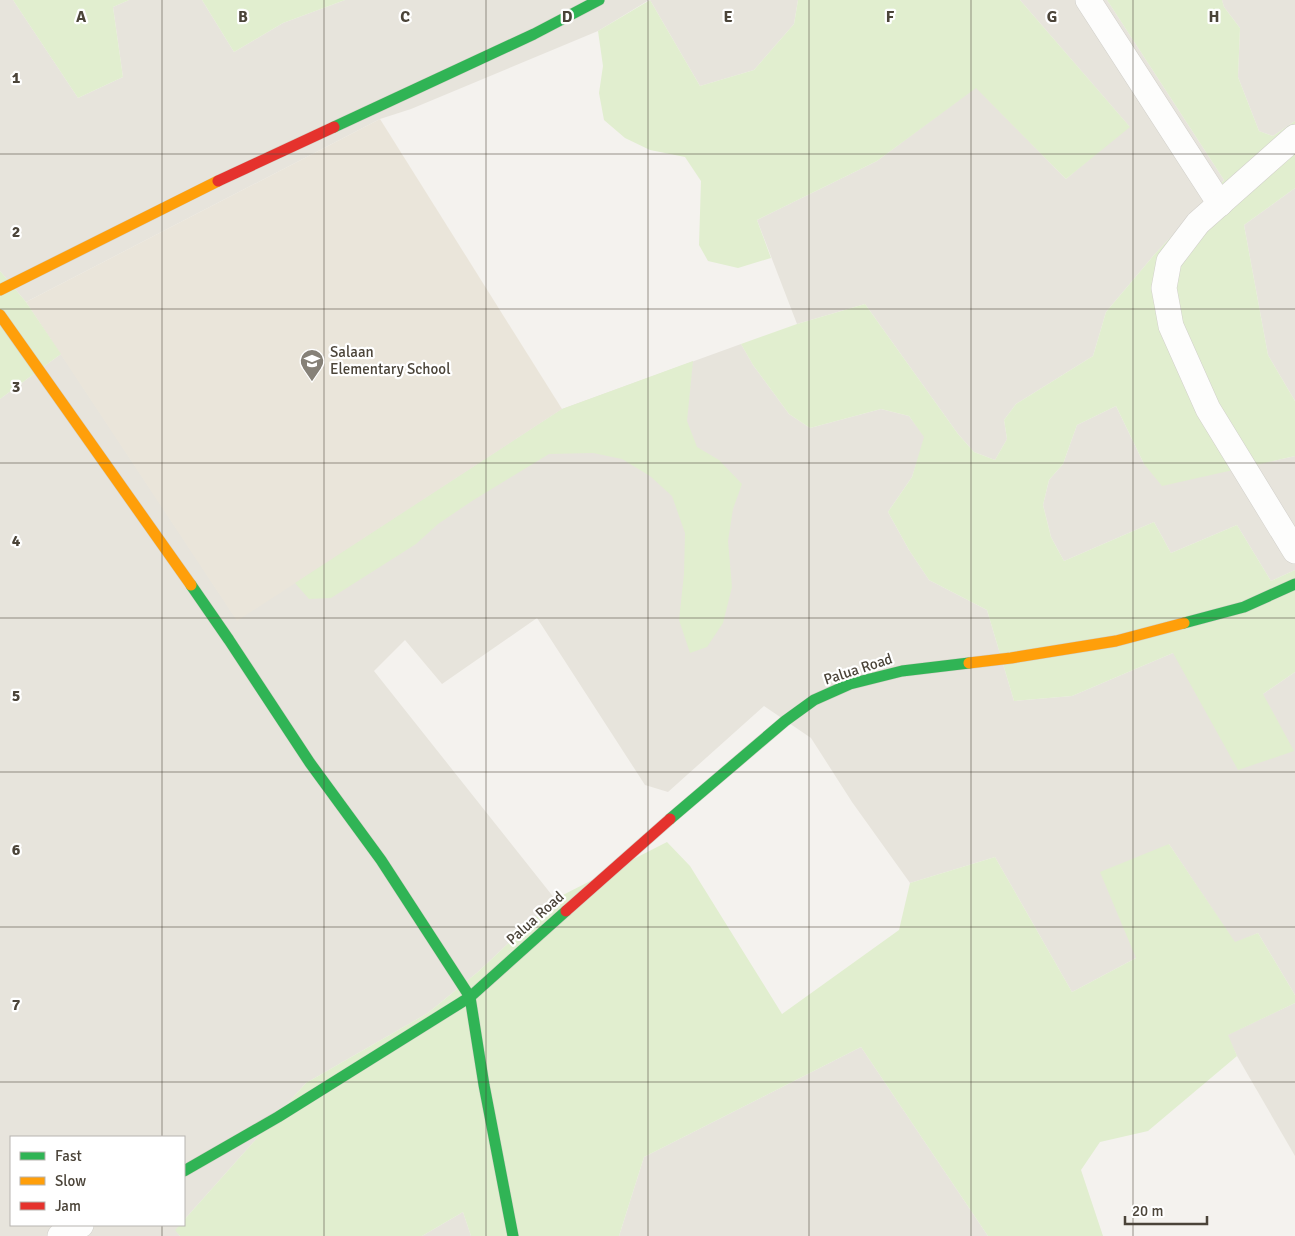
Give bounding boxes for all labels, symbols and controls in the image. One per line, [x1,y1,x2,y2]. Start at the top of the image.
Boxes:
text: A [76,7,87,27]
text: B [238,7,248,27]
text: C [400,7,410,27]
text: D [562,7,573,27]
text: E [723,7,733,27]
text: F [886,7,895,27]
text: G [1047,7,1057,27]
text: H [1209,7,1219,27]
text: 1 [12,68,21,88]
text: 2 [12,222,20,242]
place label: Salaan Elementary School [330,343,451,378]
school or university icon: Salaan Elementary School [299,348,325,382]
text: 3 [12,377,20,397]
text: 4 [12,531,21,551]
street label: Palua Road [821,649,895,689]
text: 5 [12,686,20,706]
text: 6 [12,840,21,860]
street label: Palua Road [503,887,568,949]
text: 7 [12,995,21,1015]
legend [10,1136,185,1226]
text: Fast [55,1147,82,1165]
text: Slow [55,1172,86,1190]
scale bar [1125,1194,1208,1226]
text: Jam [55,1197,81,1215]
text: 20 m [1132,1202,1163,1220]

